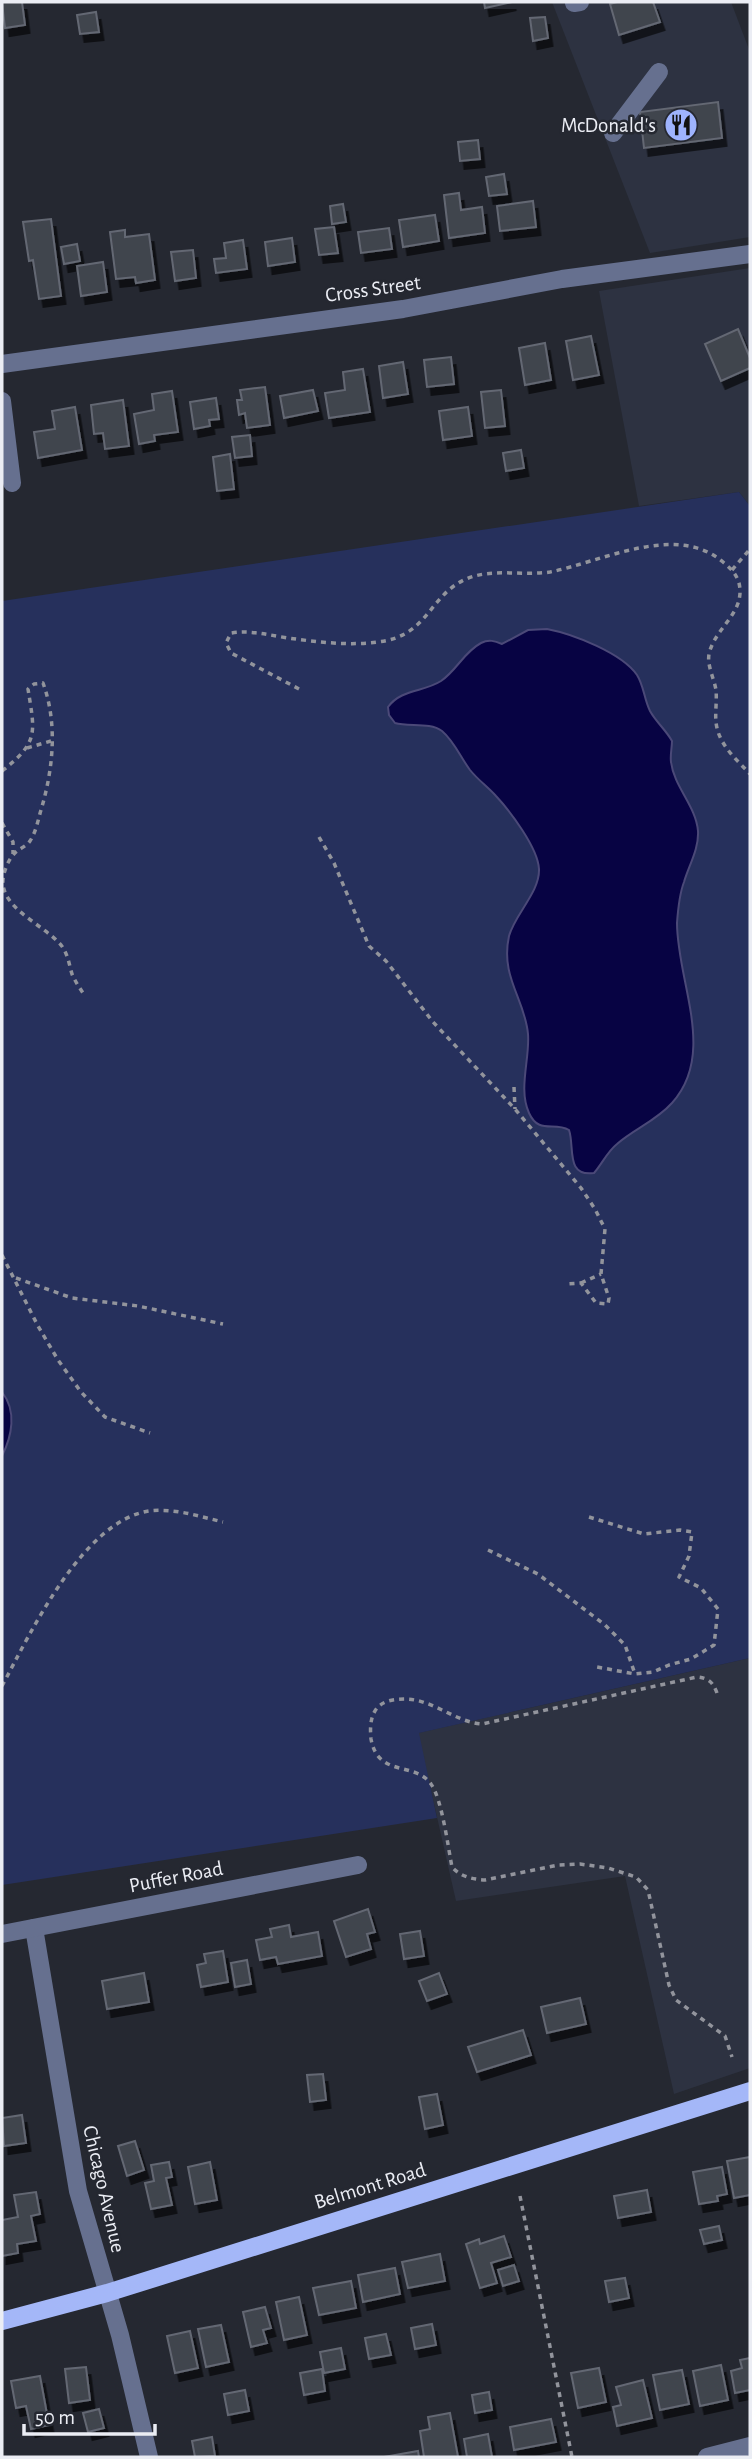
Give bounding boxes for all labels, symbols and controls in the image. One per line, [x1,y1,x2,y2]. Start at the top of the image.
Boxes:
restaurant icon: McDonald's [662,106,700,144]
place label: McDonald's [561,115,656,136]
street label: Cross Street [324,272,422,306]
street label: Puffer Road [127,1858,225,1896]
street label: Chicago Avenue [79,2123,129,2255]
street label: Belmont Road [312,2159,428,2213]
scale bar [24,2392,156,2436]
text: 50 m [35,2407,75,2428]

